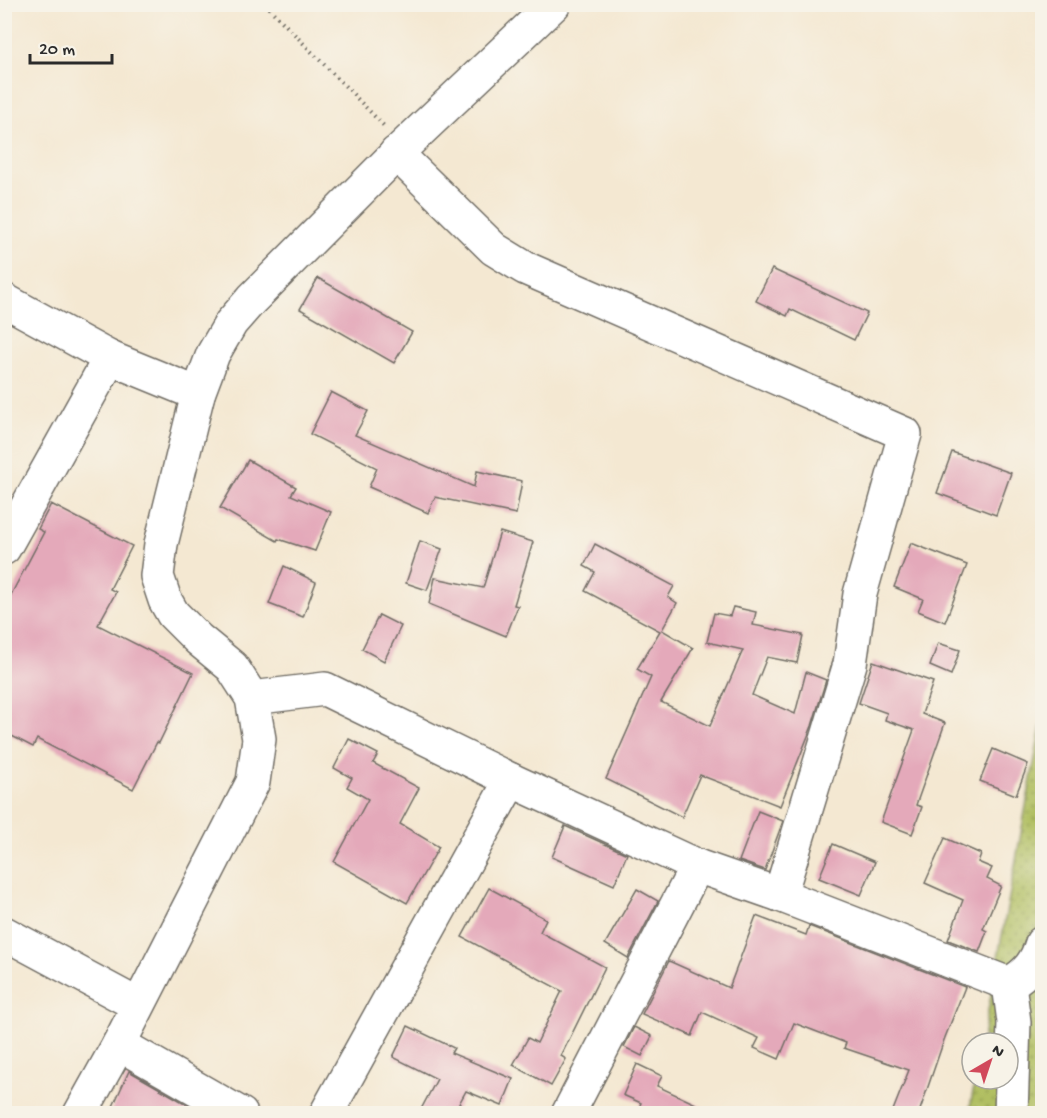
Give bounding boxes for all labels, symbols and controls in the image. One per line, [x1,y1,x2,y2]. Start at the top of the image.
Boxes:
scale bar [30,27,112,65]
text: 20 m [39,40,75,61]
north arrow [960,1031,1020,1091]
text: N [987,1041,1008,1063]

